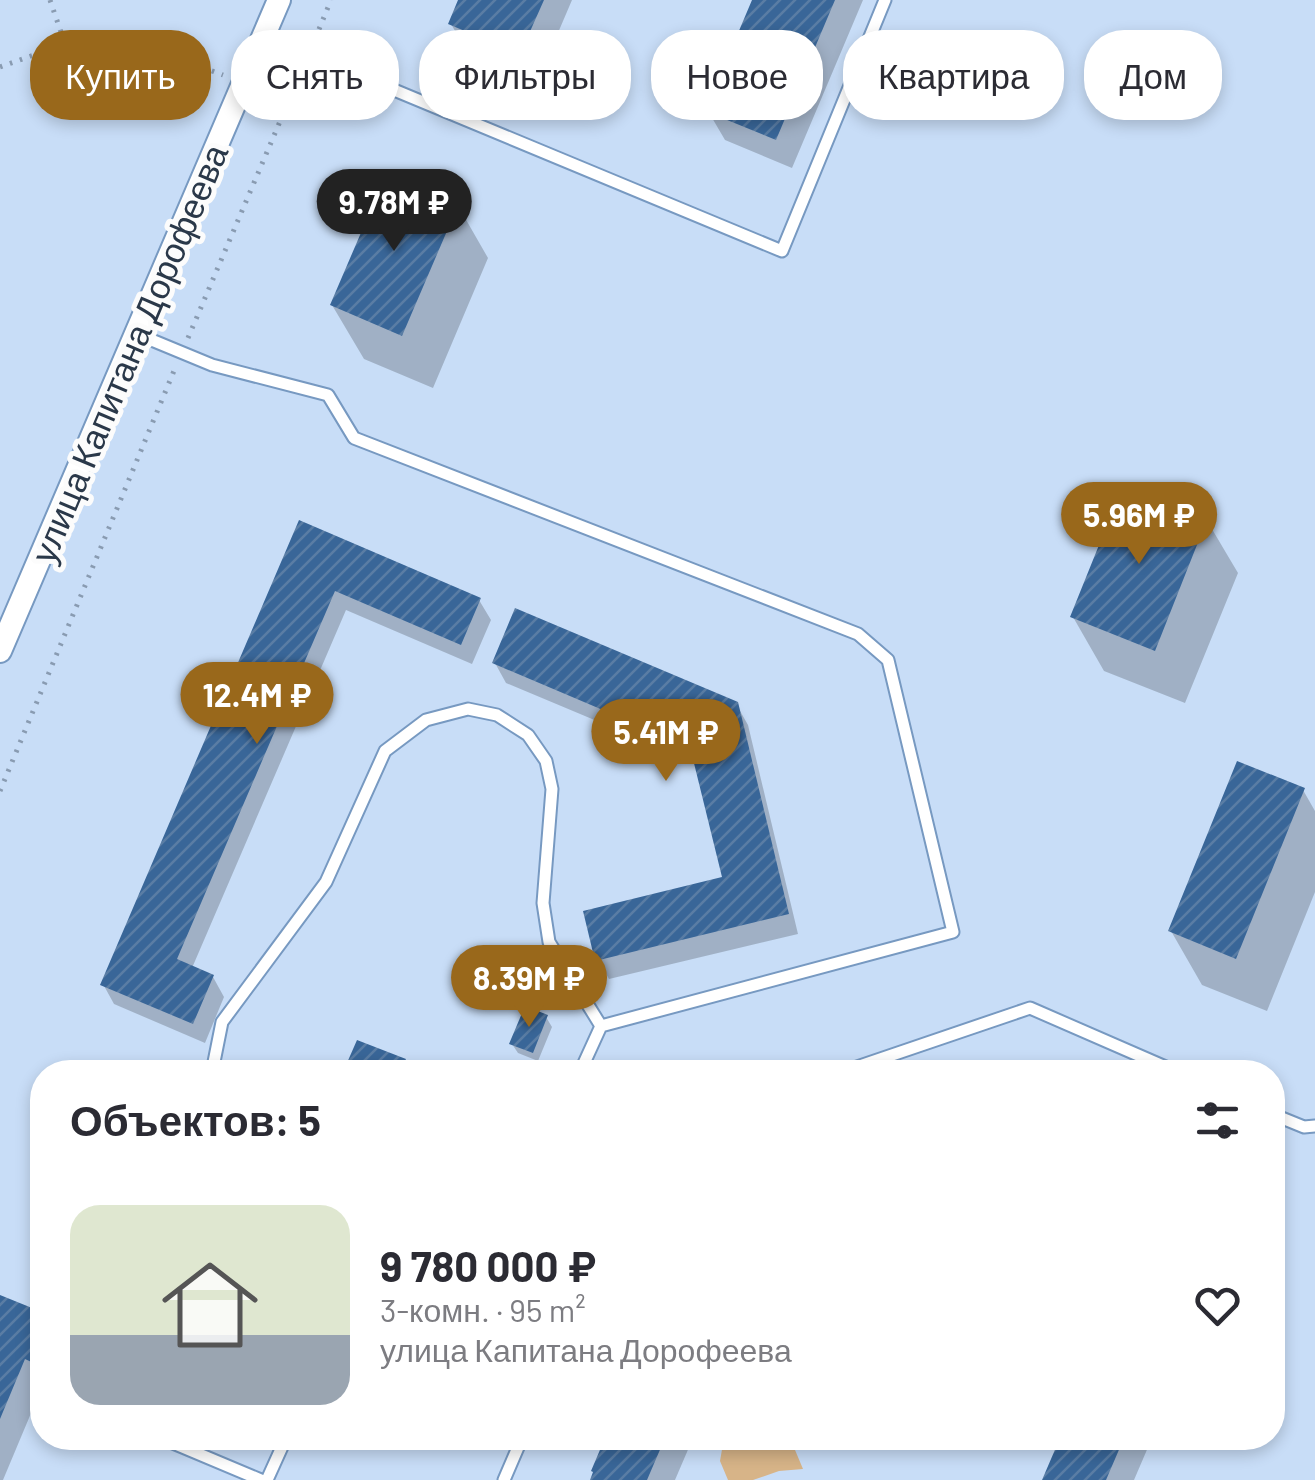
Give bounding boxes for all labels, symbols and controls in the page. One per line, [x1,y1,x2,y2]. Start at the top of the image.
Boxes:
chip: Купить [30,30,211,120]
chip: Снять [231,30,399,120]
chip: Фильтры [419,30,631,120]
chip: Новое [651,30,823,120]
chip: Квартира [843,30,1064,120]
chip: Дом [1084,30,1222,120]
street label: улица Капитана Дорофеева [21,137,236,568]
pin: 9.78M ₽ [302,169,486,254]
text: 9.78M ₽ [339,182,449,220]
pin: 5.96M ₽ [1047,482,1231,567]
text: 5.96M ₽ [1083,495,1195,533]
pin: 12.4M ₽ [165,662,349,747]
text: 12.4M ₽ [203,675,311,713]
pin: 5.41M ₽ [574,699,758,784]
text: 5.41M ₽ [613,712,719,750]
pin: 8.39M ₽ [437,945,621,1030]
text: 8.39M ₽ [473,958,585,996]
icon: filters [1190,1093,1245,1148]
text: Объектов: 5 [70,1094,321,1144]
text: 9 780 000 ₽ [380,1240,596,1290]
icon: home [150,1245,270,1365]
icon: heart [1190,1278,1245,1333]
text: 3-комн. · 95 m² [380,1290,586,1328]
text: улица Капитана Дорофеева [380,1330,792,1368]

